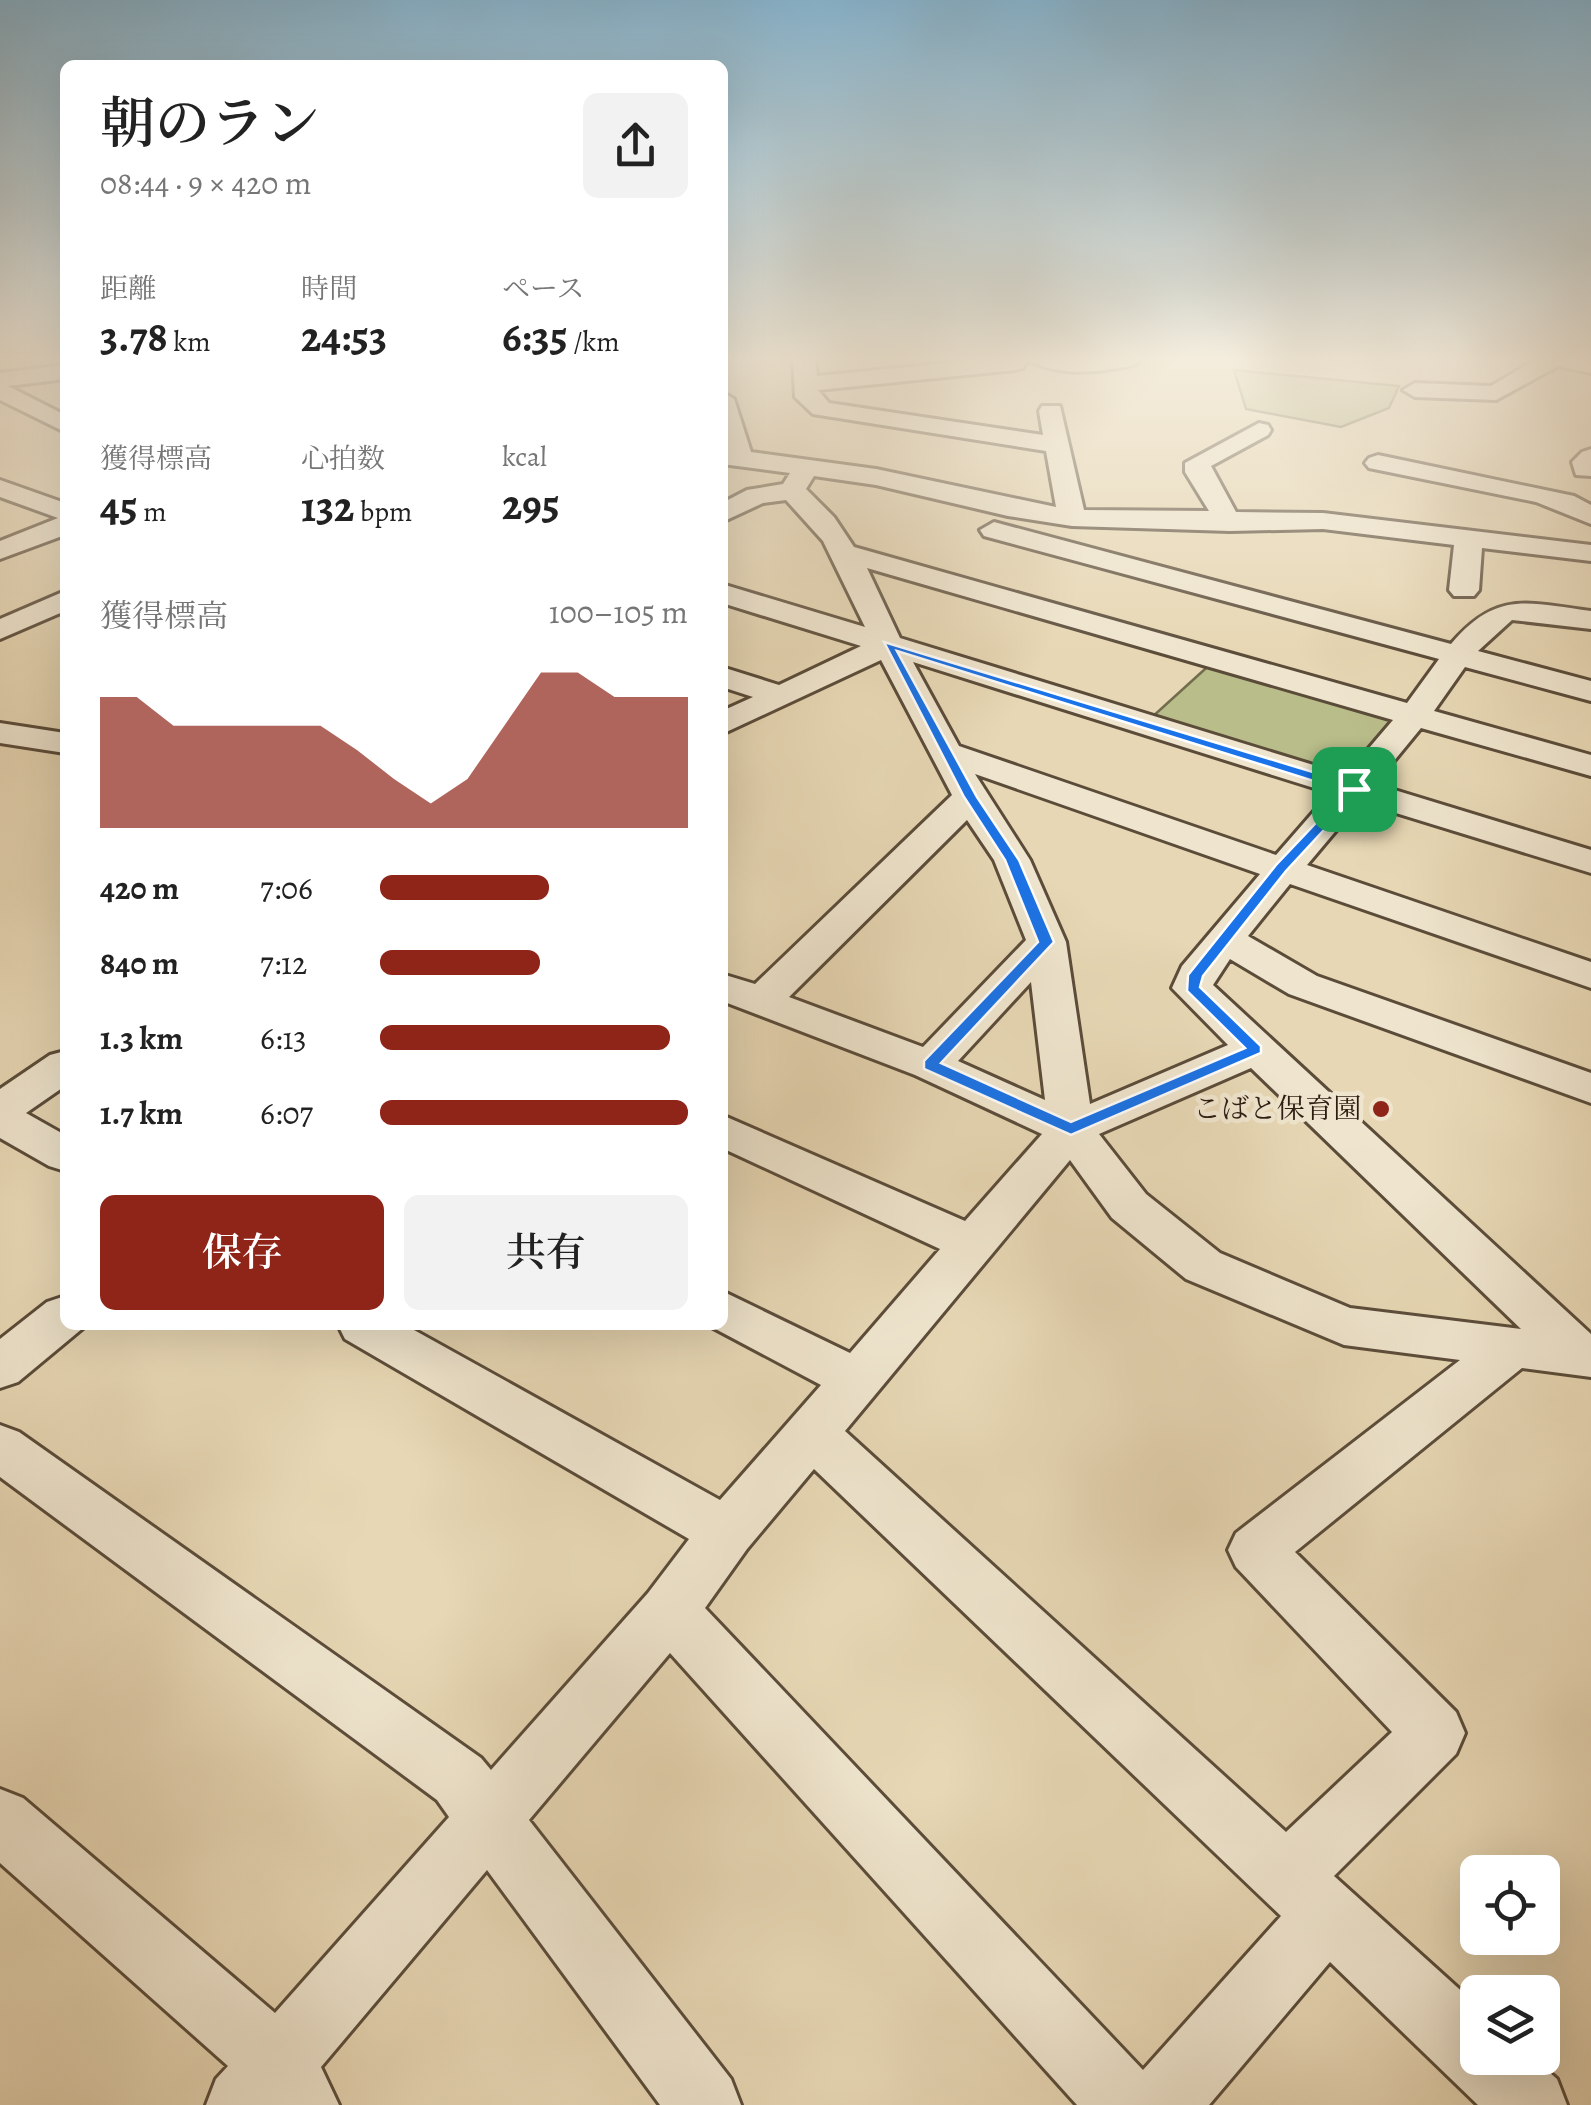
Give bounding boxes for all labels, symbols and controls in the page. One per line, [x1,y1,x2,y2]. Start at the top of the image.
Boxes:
text: 朝のラン [100,86,320,161]
button: share [583,93,688,198]
text: 08:44 · 9 × 420 m [100,161,311,205]
text: 距離 [100,270,156,308]
text: 時間 [301,270,357,308]
text: ペース [502,270,585,308]
text: 3.78 [100,308,168,365]
text: 24:53 [301,308,387,365]
text: 6:35 [502,308,568,365]
text: km [168,323,210,361]
text: /km [568,323,620,361]
text: kcal [502,438,547,476]
text: 獲得標高 [100,440,212,478]
text: 心拍数 [301,440,385,478]
text: 295 [502,476,560,533]
text: 45 [100,478,138,535]
text: 132 [301,478,354,535]
text: m [138,493,167,531]
text: bpm [354,493,412,531]
text: 100–105 m [549,590,688,634]
text: 獲得標高 [100,594,228,638]
pin [1312,747,1397,832]
icon: arrive [1327,762,1382,817]
text: 420 m [100,866,179,910]
text: 7:06 [260,866,313,910]
text: 840 m [100,941,179,985]
text: 7:12 [260,941,307,985]
text: 1.3 km [100,1016,183,1060]
text: 6:13 [260,1016,307,1060]
place label: こばと保育園 [1193,1090,1361,1128]
text: 1.7 km [100,1091,183,1135]
text: 6:07 [260,1091,313,1135]
marker: こばと保育園 [1370,1098,1392,1120]
button: 保存 [100,1195,384,1310]
button: 共有 [404,1195,688,1310]
map controls [1460,1855,1560,2075]
button: locate [1460,1855,1560,1955]
button: layers [1460,1975,1560,2075]

